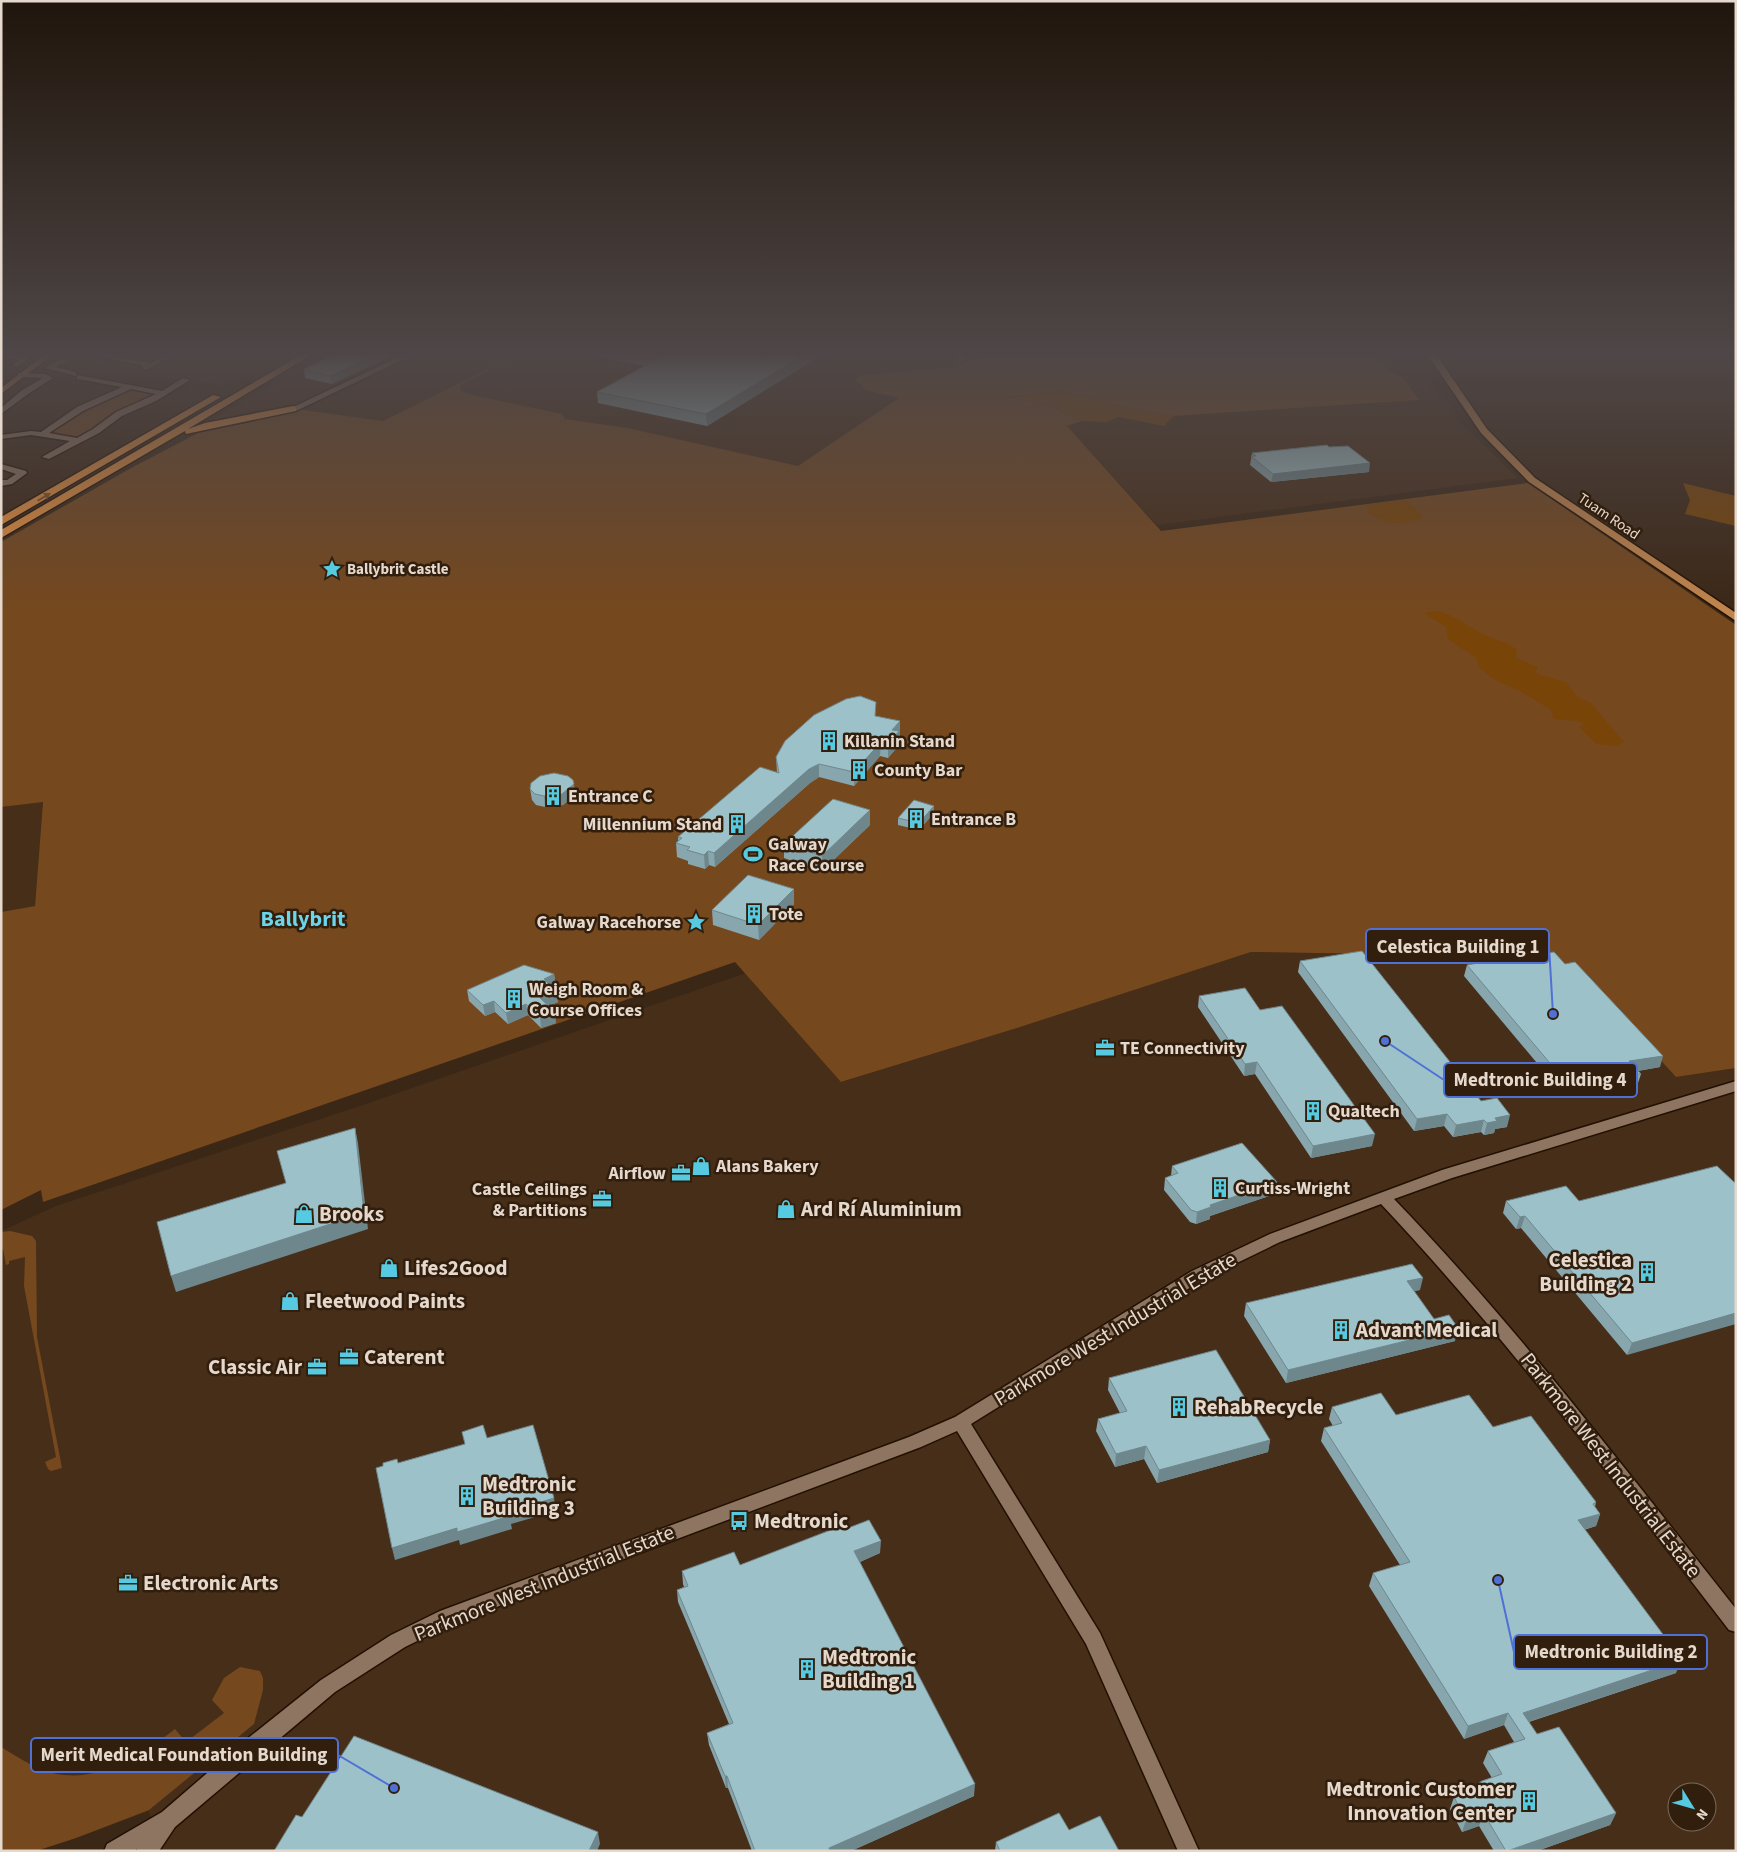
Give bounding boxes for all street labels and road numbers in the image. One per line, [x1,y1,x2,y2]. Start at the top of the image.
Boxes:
street label: Tuam Road [1574,488,1644,545]
street label: Parkmore West Industrial Estate [988,1245,1242,1413]
street label: Parkmore West Industrial Estate [1514,1346,1708,1584]
street label: Parkmore West Industrial Estate [409,1517,679,1649]

